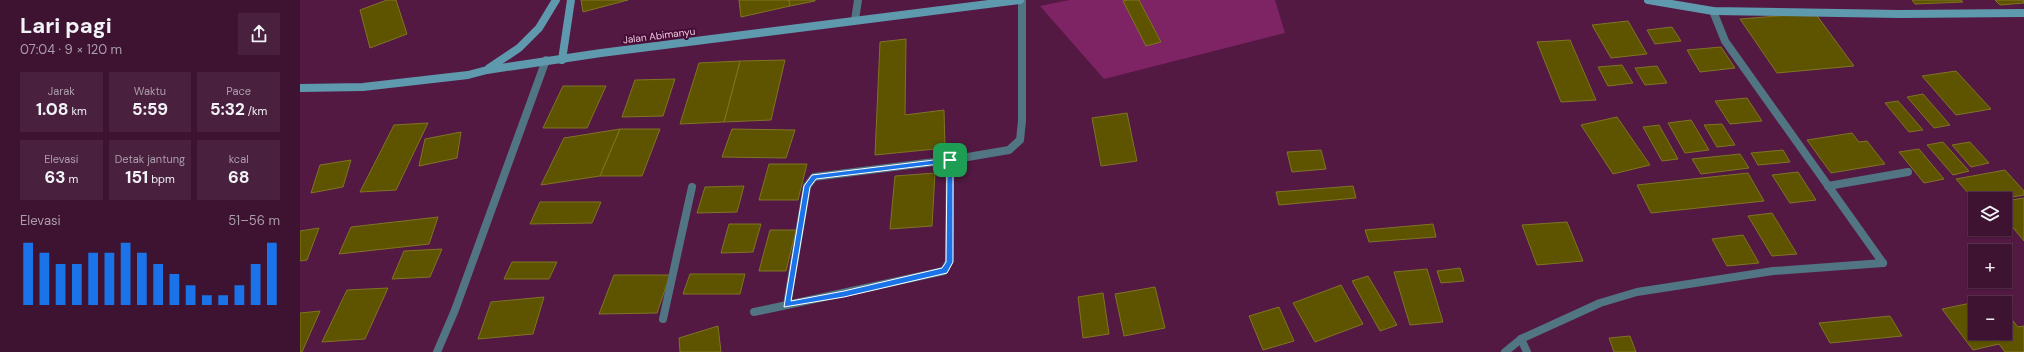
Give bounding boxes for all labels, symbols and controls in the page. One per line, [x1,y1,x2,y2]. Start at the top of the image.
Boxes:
text: Lari pagi [20,11,112,40]
button: share [238,13,280,55]
street label: Jalan Abimanyu [622,25,696,46]
text: 07:04 · 9 × 120 m [20,41,122,58]
text: Jarak [48,84,75,98]
text: Waktu [134,84,166,98]
text: Pace [226,84,251,98]
text: 1.08 [36,98,68,120]
text: 5:59 [132,98,168,120]
text: 5:32 [210,98,245,120]
text: km [68,104,87,118]
text: /km [245,104,267,118]
pin [933,143,967,177]
icon: arrive [939,149,961,171]
text: Elevasi [44,152,79,166]
text: Detak jantung [115,152,185,166]
text: kcal [229,152,249,166]
text: 63 [44,166,65,188]
text: 151 [125,166,148,188]
text: 68 [228,166,249,188]
text: m [65,172,78,186]
text: bpm [148,172,175,186]
map controls [1968,192,2012,340]
button: layers [1968,192,2012,236]
text: Elevasi [20,212,61,229]
text: 51–56 m [228,212,280,229]
button: + [1968,244,2012,288]
button: − [1968,296,2012,340]

